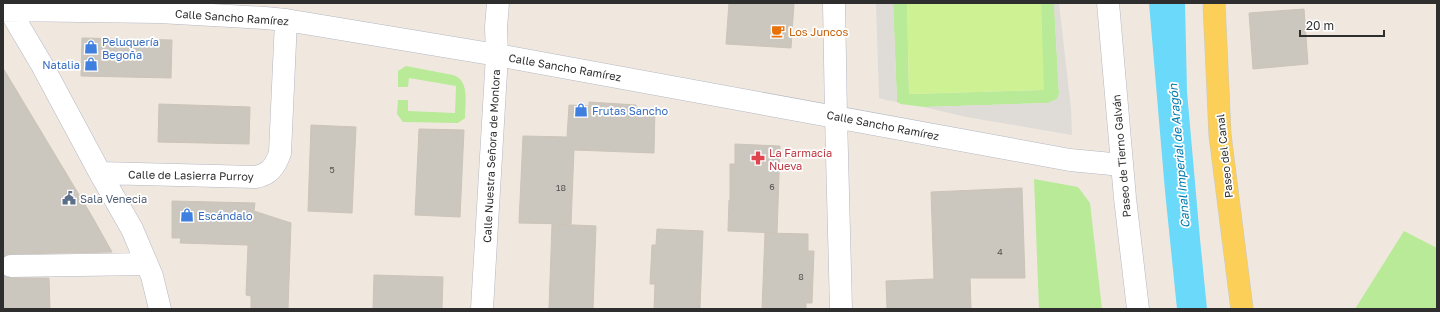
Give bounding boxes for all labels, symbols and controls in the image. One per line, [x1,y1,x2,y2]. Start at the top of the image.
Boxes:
street label: Calle Sancho Ramírez [175,7,290,27]
scale bar [1300,12,1384,38]
text: 20 m [1306,18,1334,33]
cafe icon: Los Juncos [770,23,786,39]
place label: Los Juncos [789,25,848,38]
place label: Peluquería Begoña [102,35,159,61]
shop icon: Peluquería Begoña [83,39,99,55]
street label: Calle Sancho Ramírez [508,51,623,83]
shop icon: Natalia [83,56,99,72]
place label: Natalia [42,58,80,71]
street label: Calle Nuestra Señora de Monlora [480,69,502,243]
water label: Canal Imperial de Aragón [1165,83,1193,229]
street label: Paseo de Tierno Galván [1109,94,1133,218]
shop icon: Frutas Sancho [573,102,589,118]
place label: Frutas Sancho [592,104,668,117]
street label: Calle Sancho Ramírez [826,108,941,142]
street label: Paseo del Canal [1213,113,1235,199]
place label: La Farmacia Nueva [769,146,832,172]
pharmacy icon: La Farmacia Nueva [750,150,766,166]
house number: 5 [329,164,335,175]
street label: Calle de Lasierra Purroy [128,167,254,183]
house number: 6 [769,181,775,192]
house number: 18 [556,182,566,193]
public building icon: Sala Venecia [61,190,77,206]
place label: Sala Venecia [80,192,147,205]
shop icon: Escándalo [179,207,195,223]
place label: Escándalo [198,209,253,222]
house number: 4 [997,246,1003,257]
house number: 8 [798,271,804,282]

